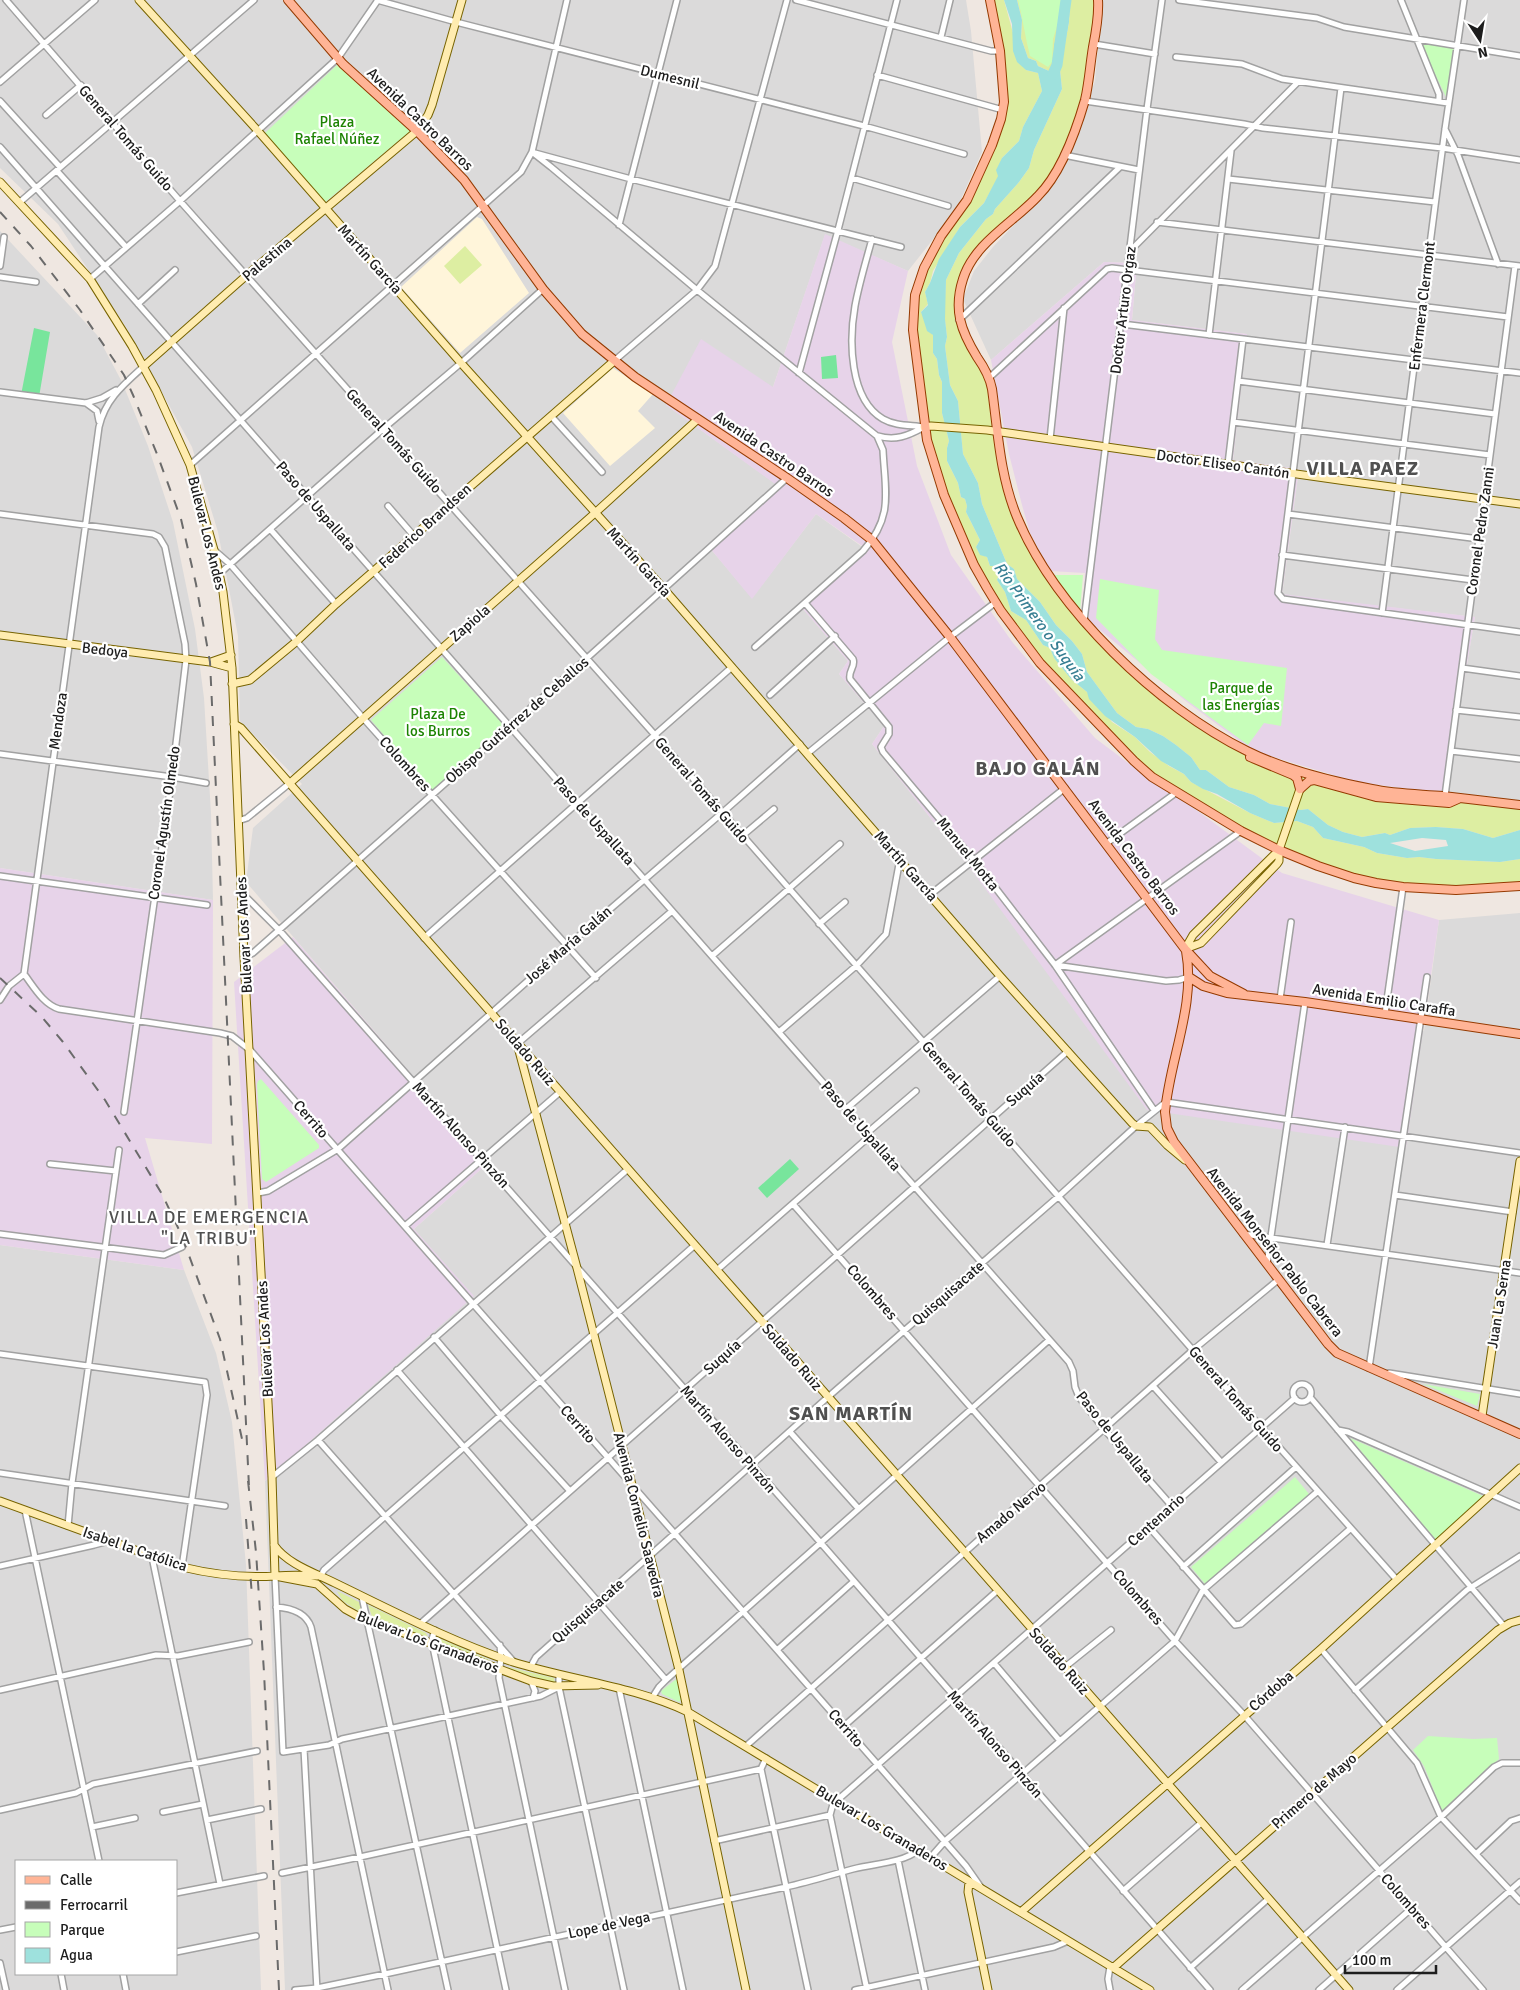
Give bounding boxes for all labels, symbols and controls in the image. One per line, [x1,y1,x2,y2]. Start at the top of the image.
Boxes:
north arrow [1455,15,1505,65]
text: N [1476,43,1489,62]
street label: Dumesnil [638,61,702,93]
street label: Avenida Castro Barros [363,64,477,175]
street label: General Tomás Guido [75,81,177,195]
park label: Plaza Rafael Núñez [294,113,380,148]
street label: Martín García [334,220,406,298]
street label: Palestina [238,233,296,285]
street label: Enfermera Clermont [1405,240,1439,372]
street label: Doctor Arturo Orgaz [1106,245,1140,375]
street label: General Tomás Guido [342,385,446,497]
street label: Avenida Castro Barros [711,407,838,501]
street label: Doctor Eliseo Cantón [1155,446,1291,482]
district label: VILLA PAEZ [1307,456,1419,481]
street label: Paso de Uspallata [272,457,360,555]
street label: Coronel Pedro Zanni [1462,466,1498,596]
street label: Bulevar Los Andes [184,474,230,592]
street label: Federico Brandsen [375,480,475,572]
street label: Martín García [603,523,675,601]
water label: Río Primero o Suquía [989,558,1090,686]
street label: Zapiola [446,601,494,645]
street label: Bedoya [81,638,129,662]
street label: Obispo Gutiérrez de Ceballos [442,653,593,787]
park label: Parque de las Energías [1202,679,1280,714]
street label: Mendoza [45,691,71,751]
park label: Plaza De los Burros [406,705,471,740]
street label: Colombres [376,733,435,796]
street label: General Tomás Guido [651,733,753,847]
street label: Coronel Agustín Olmedo [144,745,184,901]
district label: BAJO GALÁN [975,756,1101,781]
street label: Paso de Uspallata [550,773,638,869]
street label: Avenida Castro Barros [1084,795,1184,919]
street label: Manuel Motta [933,814,1003,894]
street label: Martín García [870,827,942,905]
street label: Bulevar Los Andes [232,876,256,994]
street label: José María Galán [521,902,615,988]
street label: Avenida Emilio Caraffa [1311,980,1457,1020]
street label: Soldado Ruiz [491,1015,559,1089]
street label: General Tomás Guido [918,1037,1020,1151]
street label: Suquía [1002,1068,1048,1110]
street label: Paso de Uspallata [817,1077,905,1175]
street label: Martín Alonso Pinzón [409,1078,513,1192]
street label: Cerrito [290,1096,333,1142]
street label: Avenida Monseñor Pablo Cabrera [1203,1164,1347,1340]
district label: VILLA DE EMERGENCIA "LA TRIBU" [109,1206,309,1249]
street label: Quisquisacate [908,1257,988,1329]
street label: Juan La Serna [1483,1258,1515,1350]
street label: Colombres [843,1260,901,1324]
street label: Bulevar Los Andes [253,1280,277,1398]
street label: Soldado Ruiz [758,1320,826,1394]
street label: Suquía [700,1335,744,1379]
street label: General Tomás Guido [1185,1342,1287,1456]
street label: Martín Alonso Pinzón [676,1382,780,1496]
street label: Paso de Uspallata [1072,1387,1158,1487]
street label: Cerrito [557,1401,600,1447]
district label: SAN MARTÍN [789,1401,913,1426]
street label: Avenida Cornelio Saavedra [610,1430,668,1600]
street label: Amado Nervo [972,1477,1050,1546]
street label: Centenario [1124,1490,1188,1550]
street label: Isabel la Católica [80,1523,190,1575]
street label: Colombres [1109,1565,1167,1629]
street label: Quisquisacate [548,1575,628,1647]
street label: Bulevar Los Granaderos [354,1607,502,1678]
street label: Soldado Ruiz [1025,1624,1093,1698]
street label: Córdoba [1245,1667,1297,1715]
street label: Martín Alonso Pinzón [943,1687,1047,1801]
street label: Cerrito [825,1705,868,1751]
street label: Primero de Mayo [1268,1749,1360,1833]
street label: Bulevar Los Granaderos [813,1781,952,1875]
legend [15,1860,178,1975]
street label: Colombres [1377,1869,1435,1933]
text: Calle [60,1871,93,1889]
text: Ferrocarril [60,1896,128,1914]
street label: Lope de Vega [566,1908,652,1942]
text: Parque [60,1921,105,1939]
scale bar [1345,1942,1436,1974]
text: Agua [60,1946,93,1964]
text: 100 m [1352,1951,1392,1969]

